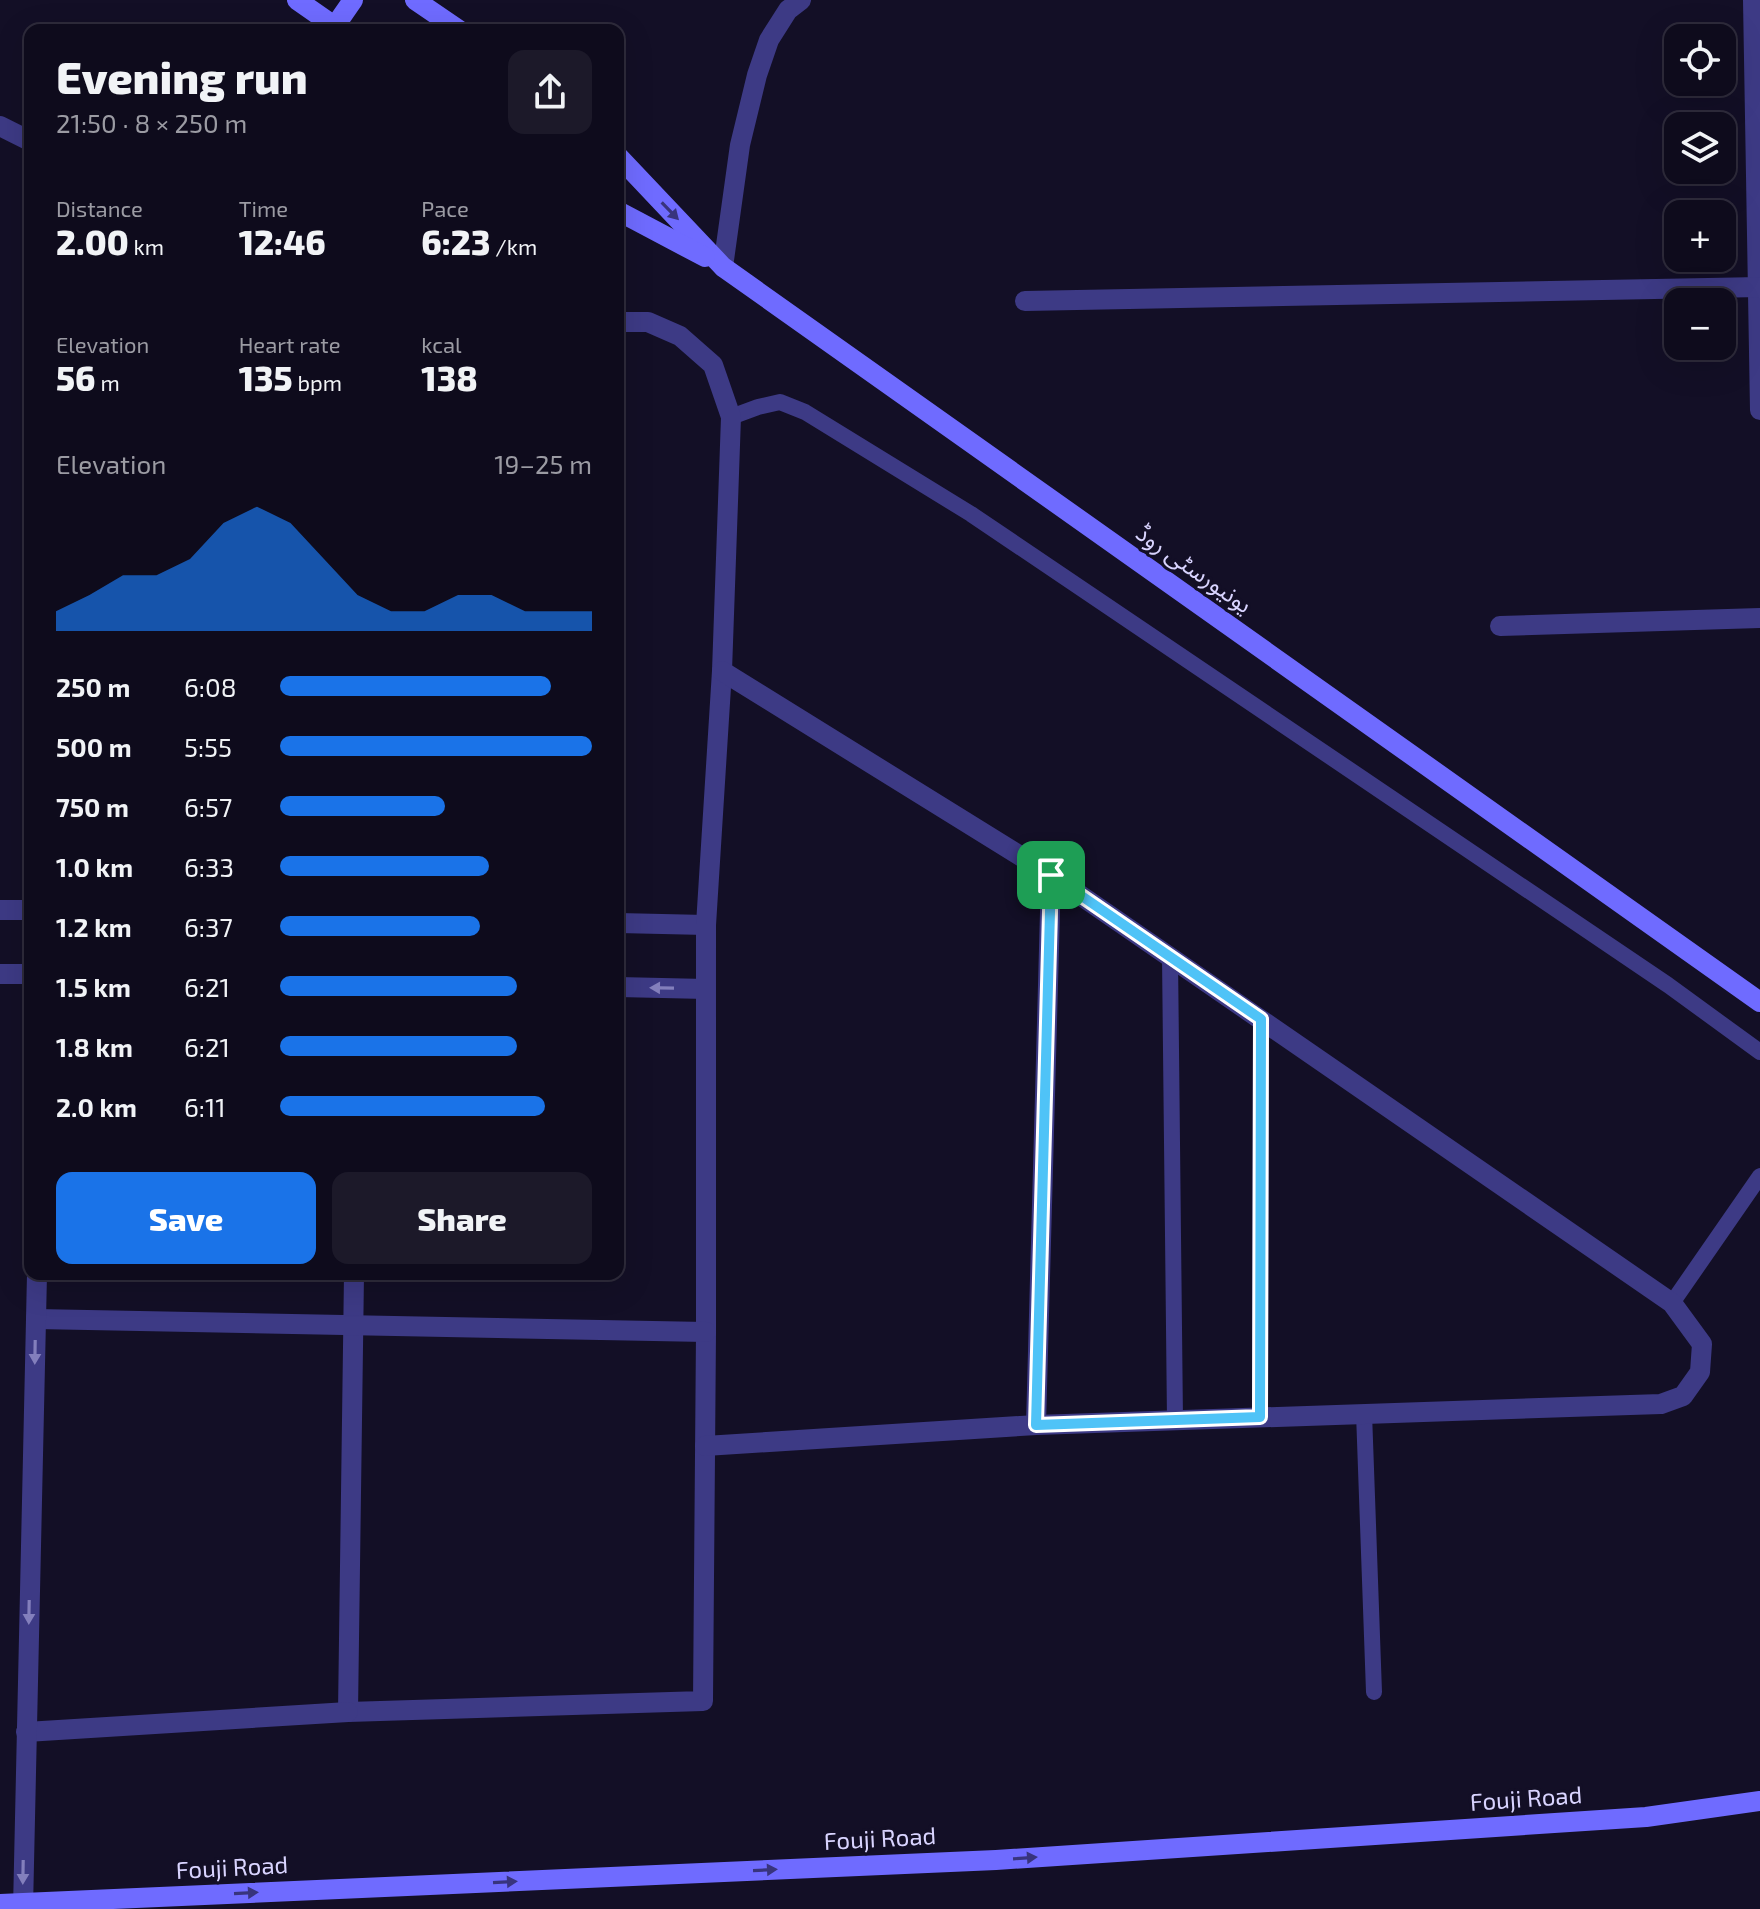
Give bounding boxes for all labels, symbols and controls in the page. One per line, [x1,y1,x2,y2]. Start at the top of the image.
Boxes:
map controls [1664,24,1736,360]
button: locate [1664,24,1736,96]
text: Evening run [56,50,308,103]
button: share [508,50,592,134]
text: 21:50 · 8 × 250 m [56,107,247,138]
button: layers [1664,112,1736,184]
text: Distance [56,195,143,221]
text: Time [239,195,288,221]
text: Pace [421,195,469,221]
button: + [1664,200,1736,272]
one-way arrow [661,202,679,221]
text: 2.00 [56,221,129,262]
text: 12:46 [239,221,326,262]
text: 6:23 [421,221,490,262]
text: km [129,233,164,259]
text: /km [490,233,537,259]
button: − [1664,288,1736,360]
text: Elevation [56,331,149,357]
text: Heart rate [239,331,340,357]
text: kcal [421,331,462,357]
text: 56 [56,357,95,398]
text: 135 [239,357,293,398]
text: 138 [421,357,478,398]
text: m [95,369,120,395]
text: bpm [293,369,342,395]
text: Elevation [56,448,166,479]
text: 19–25 m [494,448,592,479]
street label: یونیورسٹی روڈ [1131,517,1259,619]
text: 250 m [56,671,130,702]
text: 6:08 [184,671,236,702]
text: 500 m [56,731,132,762]
text: 5:55 [184,731,232,762]
text: 750 m [56,791,129,822]
text: 6:57 [184,791,232,822]
pin [1017,841,1085,909]
text: 1.0 km [56,851,133,882]
text: 6:33 [184,851,234,882]
icon: arrive [1029,853,1073,897]
text: 1.2 km [56,911,132,942]
text: 6:37 [184,911,233,942]
text: 1.5 km [56,971,131,1002]
text: 6:21 [184,971,230,1002]
one-way arrow [649,981,674,994]
text: 1.8 km [56,1031,133,1062]
text: 6:21 [184,1031,230,1062]
text: 2.0 km [56,1091,137,1122]
text: 6:11 [184,1091,226,1122]
button: Save [56,1172,316,1264]
button: Share [332,1172,592,1264]
one-way arrow [29,1340,41,1365]
one-way arrow [23,1600,35,1625]
street label: Fouji Road [1469,1779,1583,1816]
street label: Fouji Road [823,1820,937,1855]
street label: Fouji Road [175,1849,289,1884]
one-way arrow [1013,1851,1038,1864]
one-way arrow [17,1860,30,1885]
one-way arrow [753,1863,778,1876]
one-way arrow [493,1875,519,1888]
one-way arrow [234,1887,259,1900]

